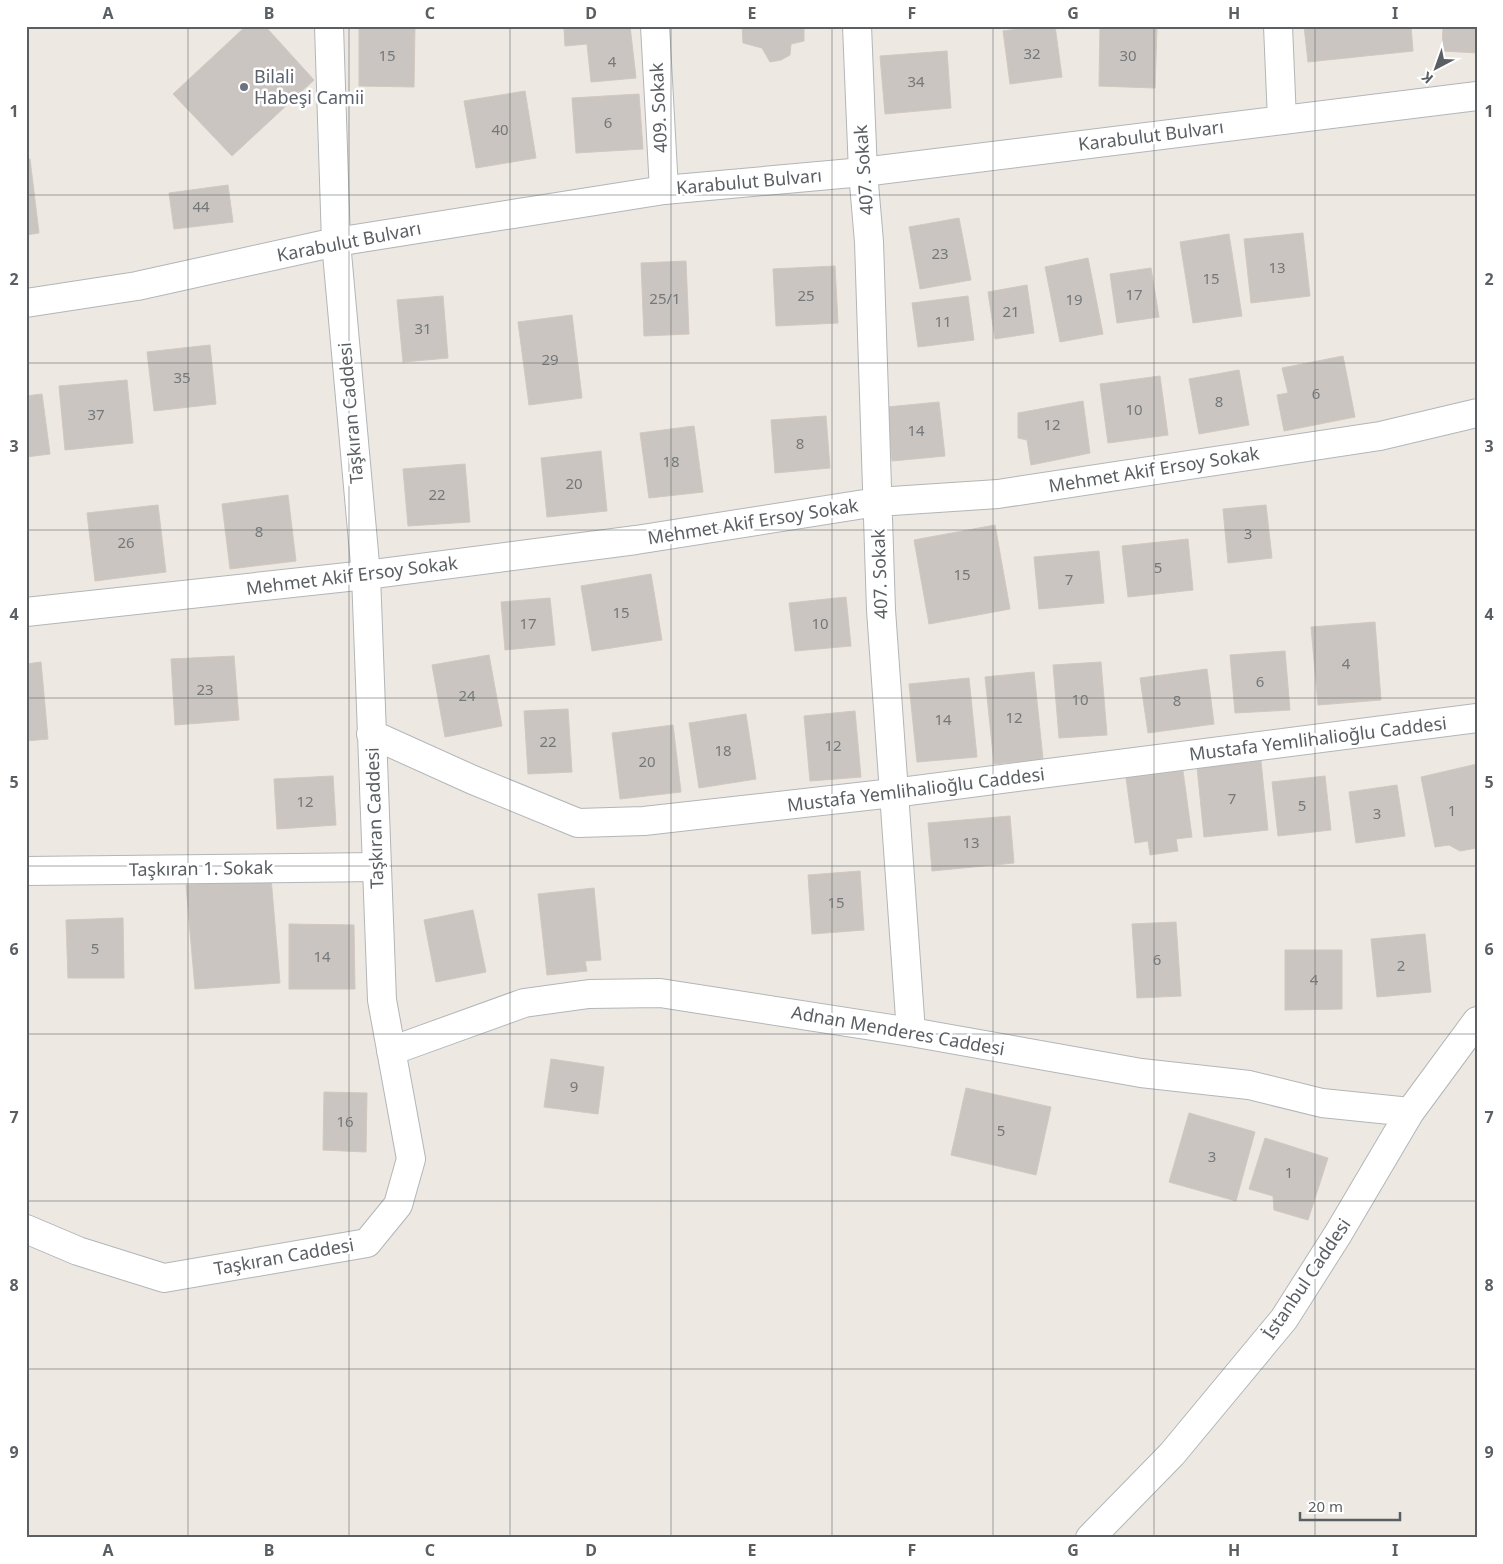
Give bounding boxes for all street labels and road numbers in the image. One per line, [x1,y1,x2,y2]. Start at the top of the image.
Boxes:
street label: 409. Sokak [644,62,672,154]
street label: Karabulut Bulvarı [1077,114,1225,156]
street label: 407. Sokak [848,124,878,216]
street label: Karabulut Bulvarı [675,163,823,199]
street label: Karabulut Bulvarı [275,215,423,267]
street label: Taşkıran Caddesi [332,342,368,485]
street label: Mehmet Akif Ersoy Sokak [1047,440,1261,498]
street label: Mehmet Akif Ersoy Sokak [646,492,860,550]
street label: 407. Sokak [865,528,893,620]
street label: Mehmet Akif Ersoy Sokak [245,550,459,600]
street label: Mustafa Yemlihalioğlu Caddesi [1188,710,1448,766]
street label: Taşkıran Caddesi [360,747,388,889]
street label: Mustafa Yemlihalioğlu Caddesi [786,761,1046,817]
street label: Taşkıran 1. Sokak [129,855,274,881]
street label: Adnan Menderes Caddesi [790,999,1007,1061]
street label: İstanbul Caddesi [1257,1213,1356,1344]
street label: Taşkıran Caddesi [212,1232,356,1280]

